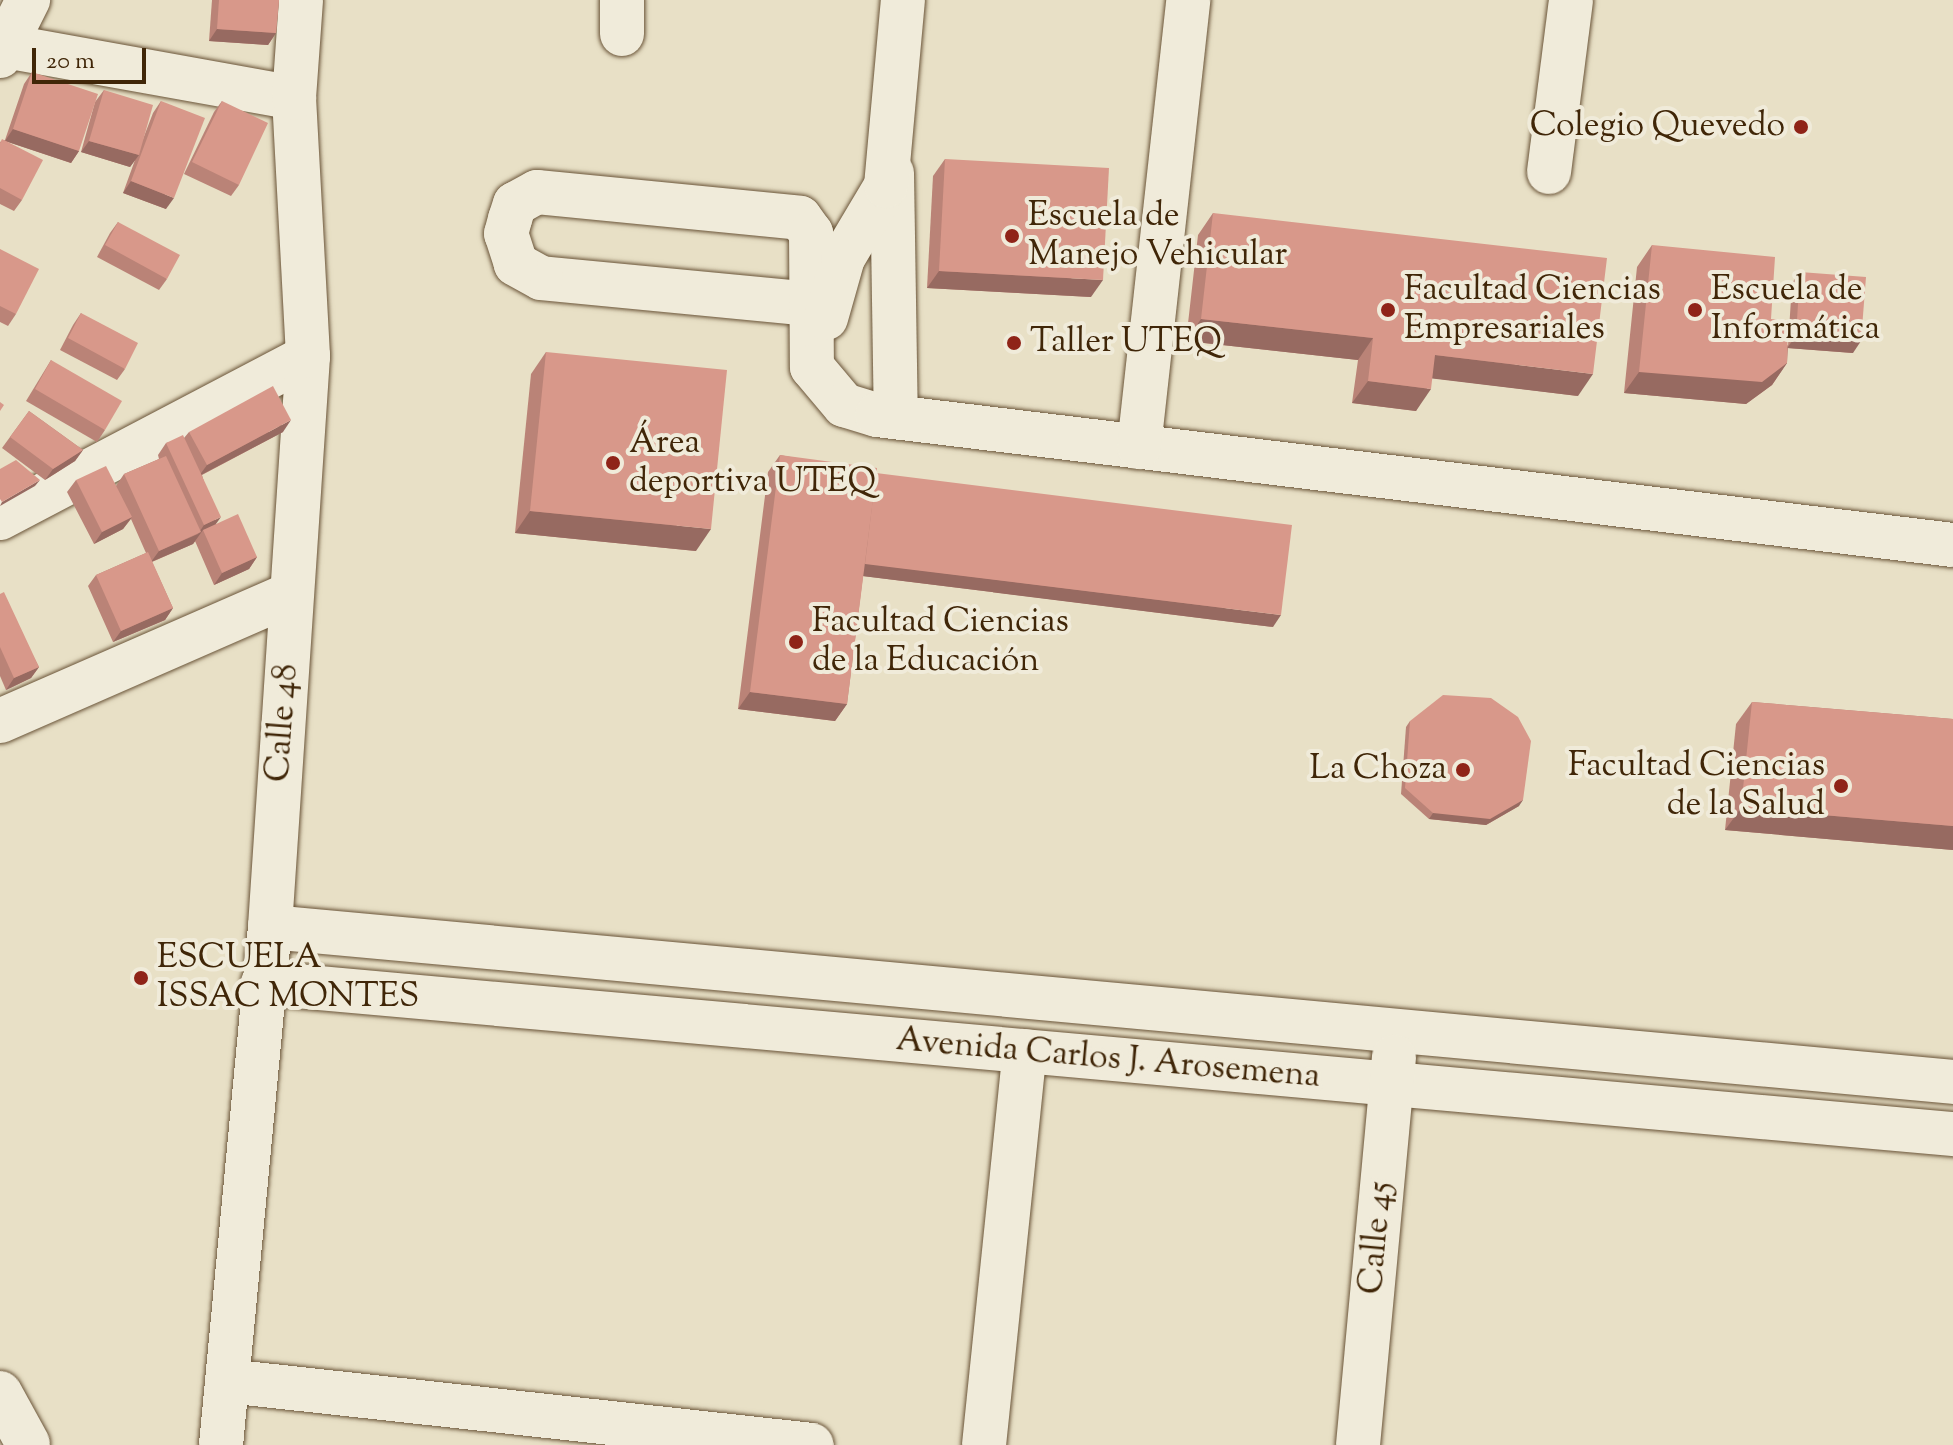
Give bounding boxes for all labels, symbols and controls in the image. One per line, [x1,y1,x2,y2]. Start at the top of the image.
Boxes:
scale bar [36,32,150,82]
text: 20 m [46,45,95,79]
place label: Colegio Quevedo [1530,107,1785,147]
marker: Colegio Quevedo [1792,118,1810,136]
place label: Escuela de Manejo Vehicular [1028,196,1287,276]
marker: Escuela de Manejo Vehicular [1003,227,1021,245]
place label: Facultad Ciencias Empresariales [1404,270,1661,350]
place label: Escuela de Informática [1711,270,1880,350]
marker: Facultad Ciencias Empresariales [1379,301,1397,319]
marker: Escuela de Informática [1686,301,1704,319]
place label: Taller UTEQ [1030,323,1222,363]
marker: Taller UTEQ [1005,334,1023,352]
place label: Área deportiva UTEQ [629,423,876,502]
marker: Área deportiva UTEQ [604,454,622,472]
place label: Facultad Ciencias de la Educación [812,602,1069,682]
marker: Facultad Ciencias de la Educación [787,633,805,651]
street label: Calle 48 [259,662,307,784]
place label: Facultad Ciencias de la Salud [1568,746,1825,826]
place label: La Choza [1309,750,1447,790]
marker: La Choza [1454,761,1472,779]
marker: Facultad Ciencias de la Salud [1832,777,1850,795]
place label: ESCUELA ISSAC MONTES [157,938,419,1018]
marker: ESCUELA ISSAC MONTES [132,969,150,987]
street label: Avenida Carlos J. Arosemena [894,1020,1322,1098]
street label: Calle 45 [1352,1180,1402,1296]

